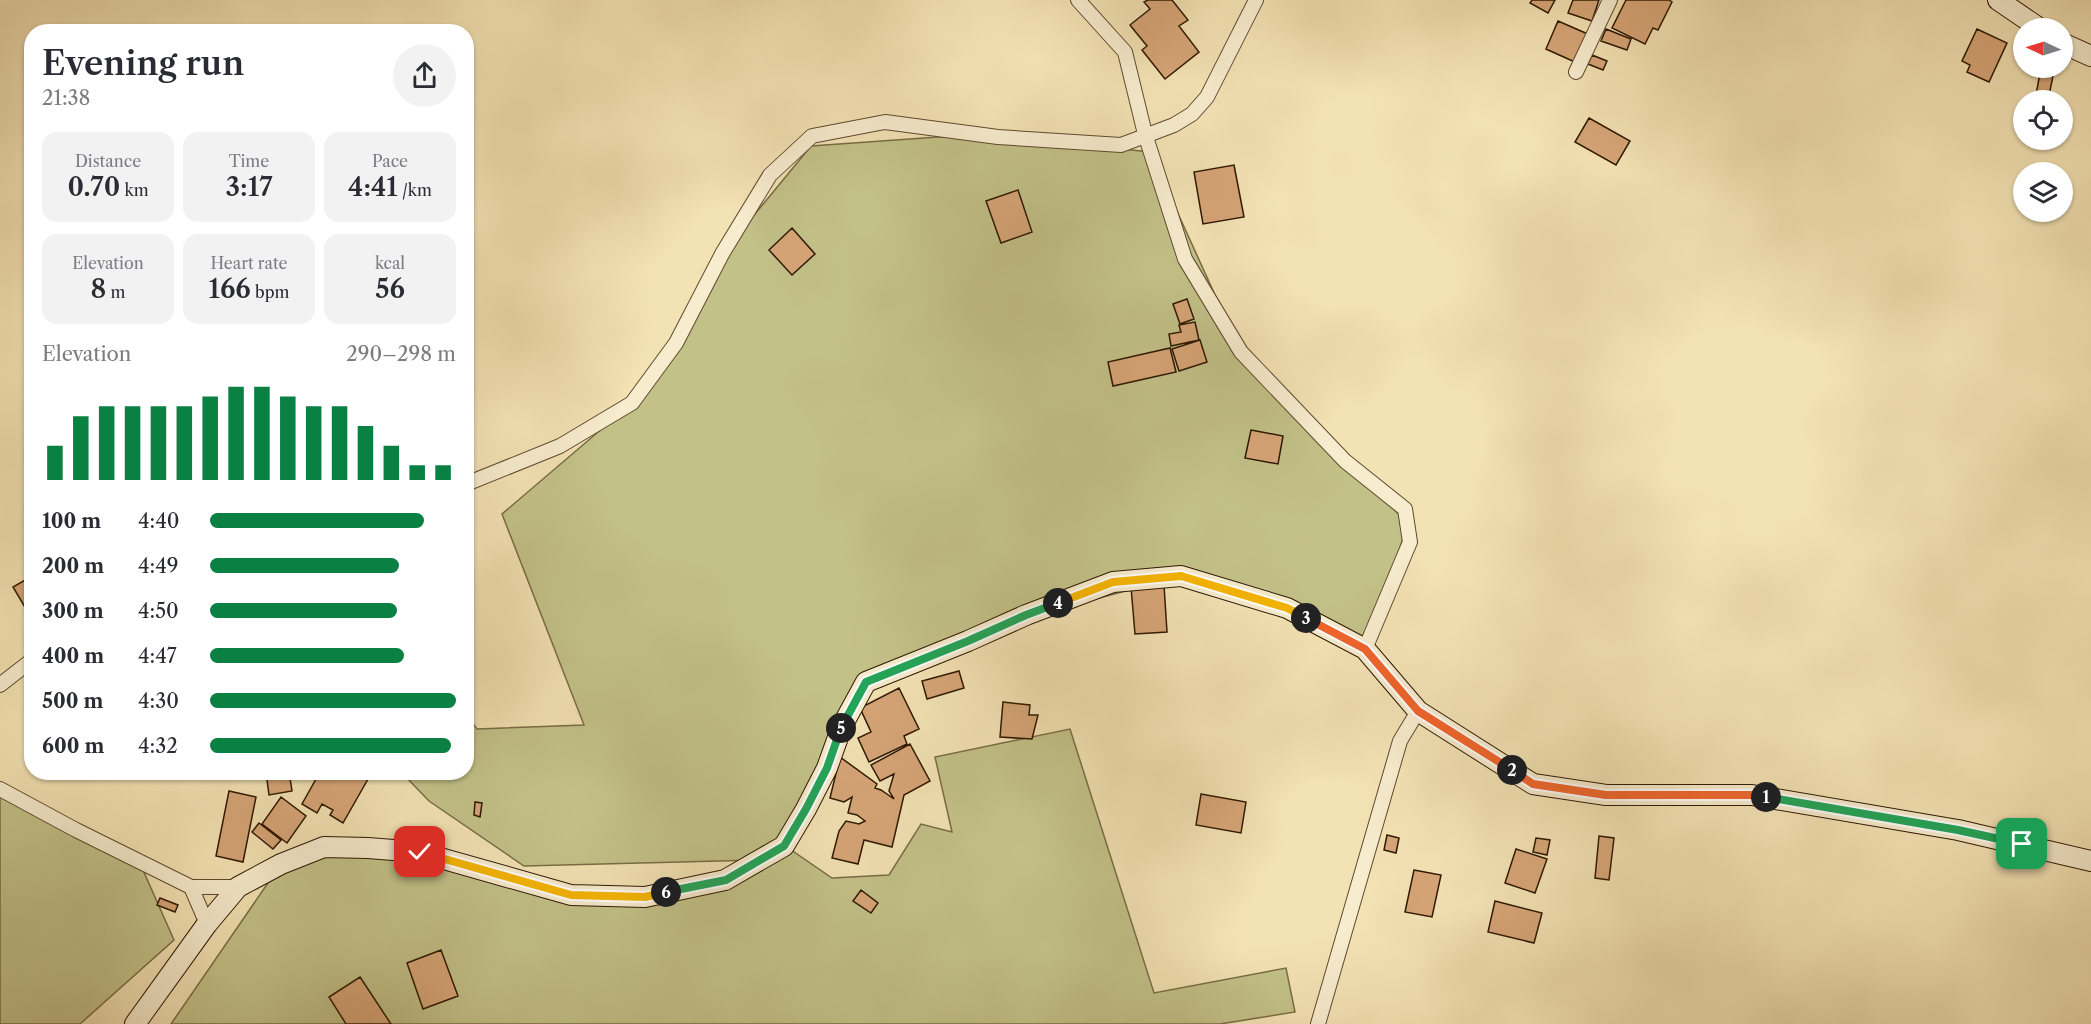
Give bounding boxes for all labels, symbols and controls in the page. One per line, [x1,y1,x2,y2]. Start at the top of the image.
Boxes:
north arrow [2013,18,2073,78]
map controls [2013,18,2073,222]
text: Evening run [42,43,244,84]
button: share [393,44,456,107]
text: 21:38 [42,86,90,110]
button: locate [2013,90,2073,150]
text: Distance [75,151,141,171]
text: Time [229,151,269,171]
text: Pace [372,151,408,171]
button: layers [2013,162,2073,222]
text: 0.70 [67,171,120,203]
text: 3:17 [226,171,272,203]
text: 4:41 [348,171,398,203]
text: km [120,180,149,200]
text: /km [398,180,432,200]
text: Elevation [72,253,144,273]
text: Heart rate [210,253,288,273]
text: kcal [375,253,405,273]
text: 8 [91,273,106,305]
text: 166 [209,273,251,305]
text: 56 [375,273,405,305]
text: m [106,282,125,302]
text: bpm [251,282,290,302]
text: Elevation [42,342,131,366]
text: 290–298 m [346,342,456,366]
text: 100 m [42,509,101,533]
text: 4:40 [138,509,179,533]
text: 200 m [42,554,104,578]
text: 4:49 [138,554,178,578]
pin: 4 [1043,588,1073,618]
text: 4 [1053,593,1063,613]
text: 300 m [42,599,104,623]
text: 4:50 [138,599,179,623]
pin: 3 [1291,603,1321,633]
text: 3 [1301,608,1311,628]
text: 400 m [42,644,104,668]
text: 4:47 [138,644,177,668]
text: 500 m [42,689,103,713]
text: 4:30 [138,689,179,713]
pin: 5 [826,713,856,743]
text: 5 [837,718,845,738]
text: 600 m [42,734,104,758]
text: 4:32 [138,734,178,758]
pin: 2 [1497,755,1527,785]
text: 2 [1507,760,1517,780]
pin: 1 [1751,782,1781,812]
text: 1 [1762,787,1770,807]
pin [1996,818,2047,869]
pin [394,826,445,877]
icon: arrive [2005,827,2038,860]
icon: check [403,835,436,868]
pin: 6 [651,877,681,907]
text: 6 [661,882,671,902]

